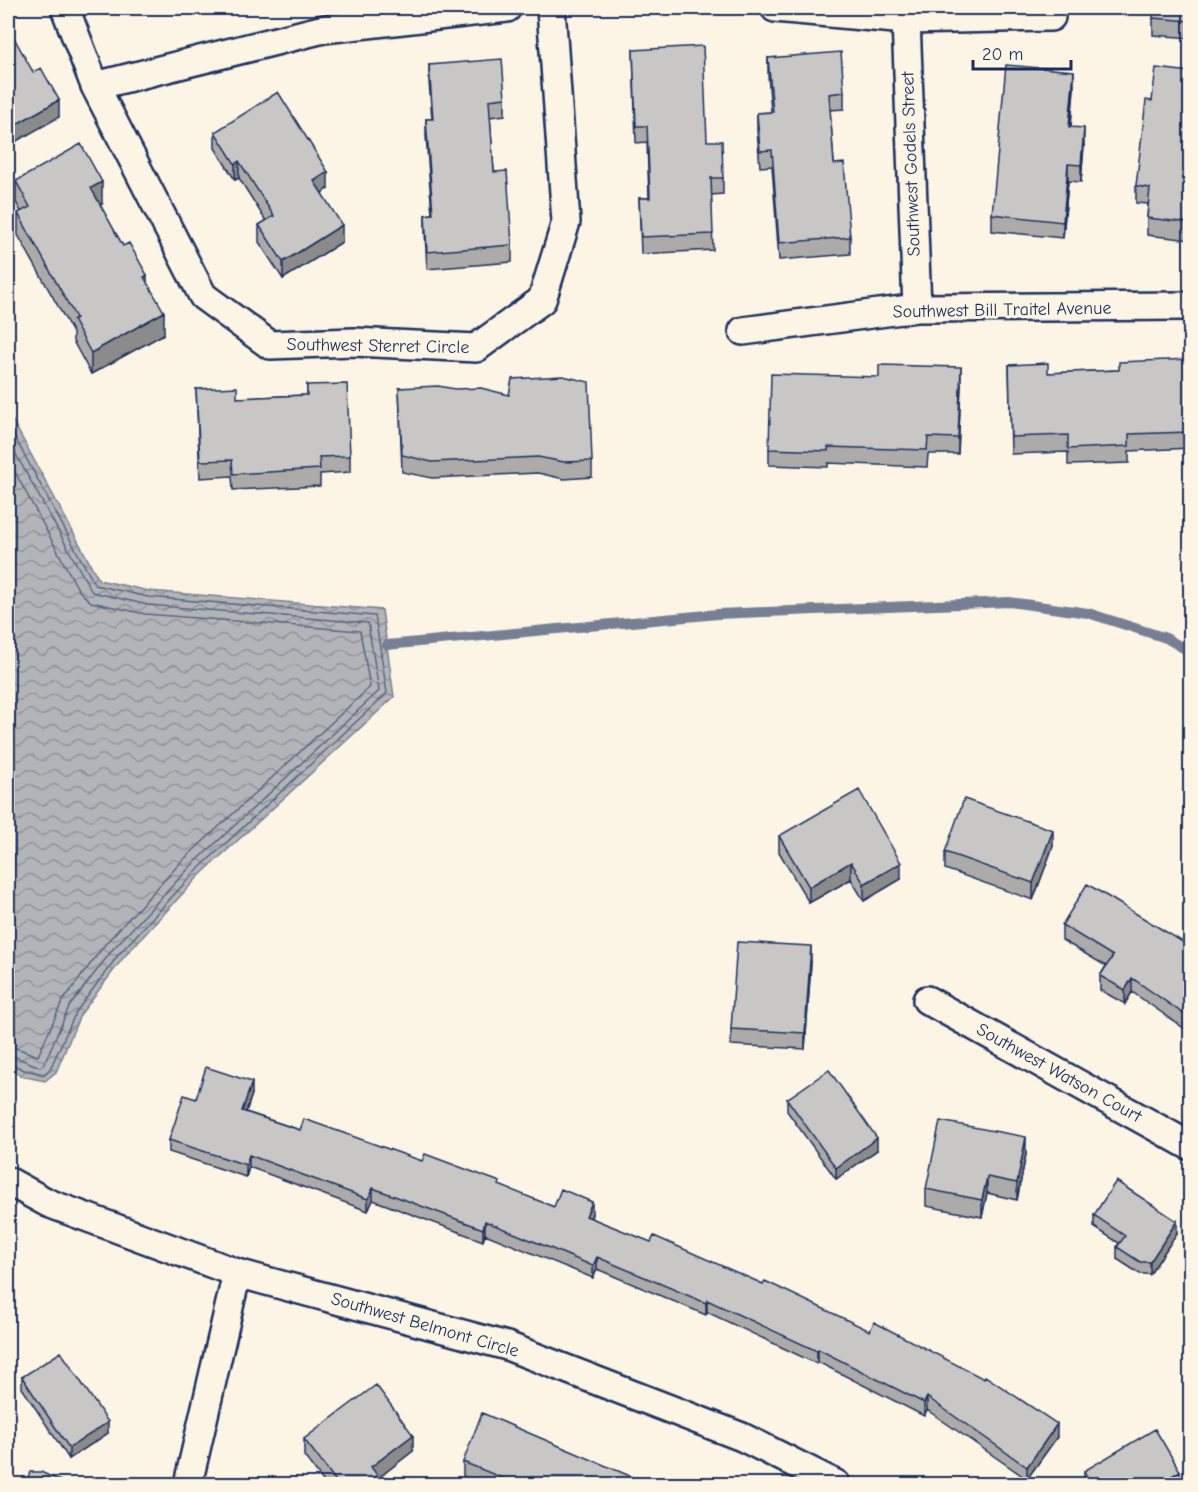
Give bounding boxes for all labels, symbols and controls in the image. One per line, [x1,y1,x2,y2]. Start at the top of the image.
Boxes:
scale bar [973,33,1070,71]
text: 20 m [982,44,1023,65]
street label: Southwest Godels Street [897,70,925,257]
street label: Southwest Bill Traitel Avenue [892,298,1112,322]
street label: Southwest Sterret Circle [287,334,469,358]
street label: Southwest Watson Court [973,1019,1146,1128]
street label: Southwest Belmont Circle [329,1288,521,1362]

